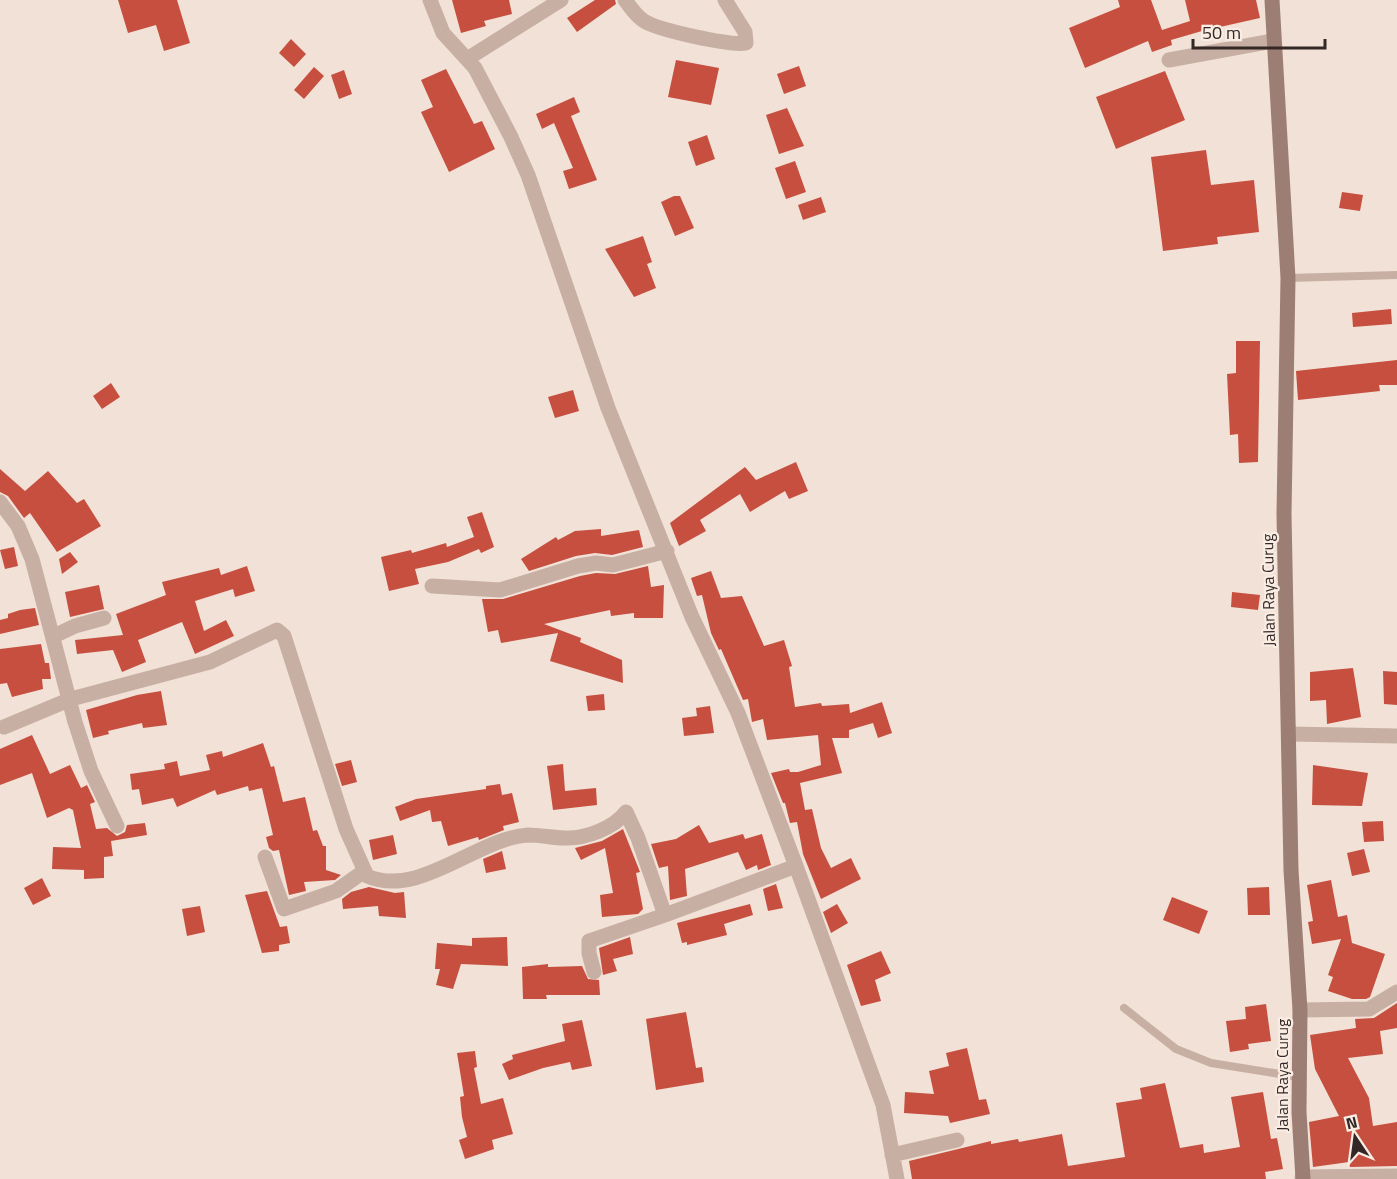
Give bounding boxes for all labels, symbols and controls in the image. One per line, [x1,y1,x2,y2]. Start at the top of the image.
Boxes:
scale bar [1193,12,1325,50]
text: 50 m [1202,19,1241,46]
street label: Jalan Raya Curug [1255,533,1281,647]
street label: Jalan Raya Curug [1270,1019,1294,1131]
north arrow [1325,1107,1385,1167]
text: N [1344,1109,1360,1135]

